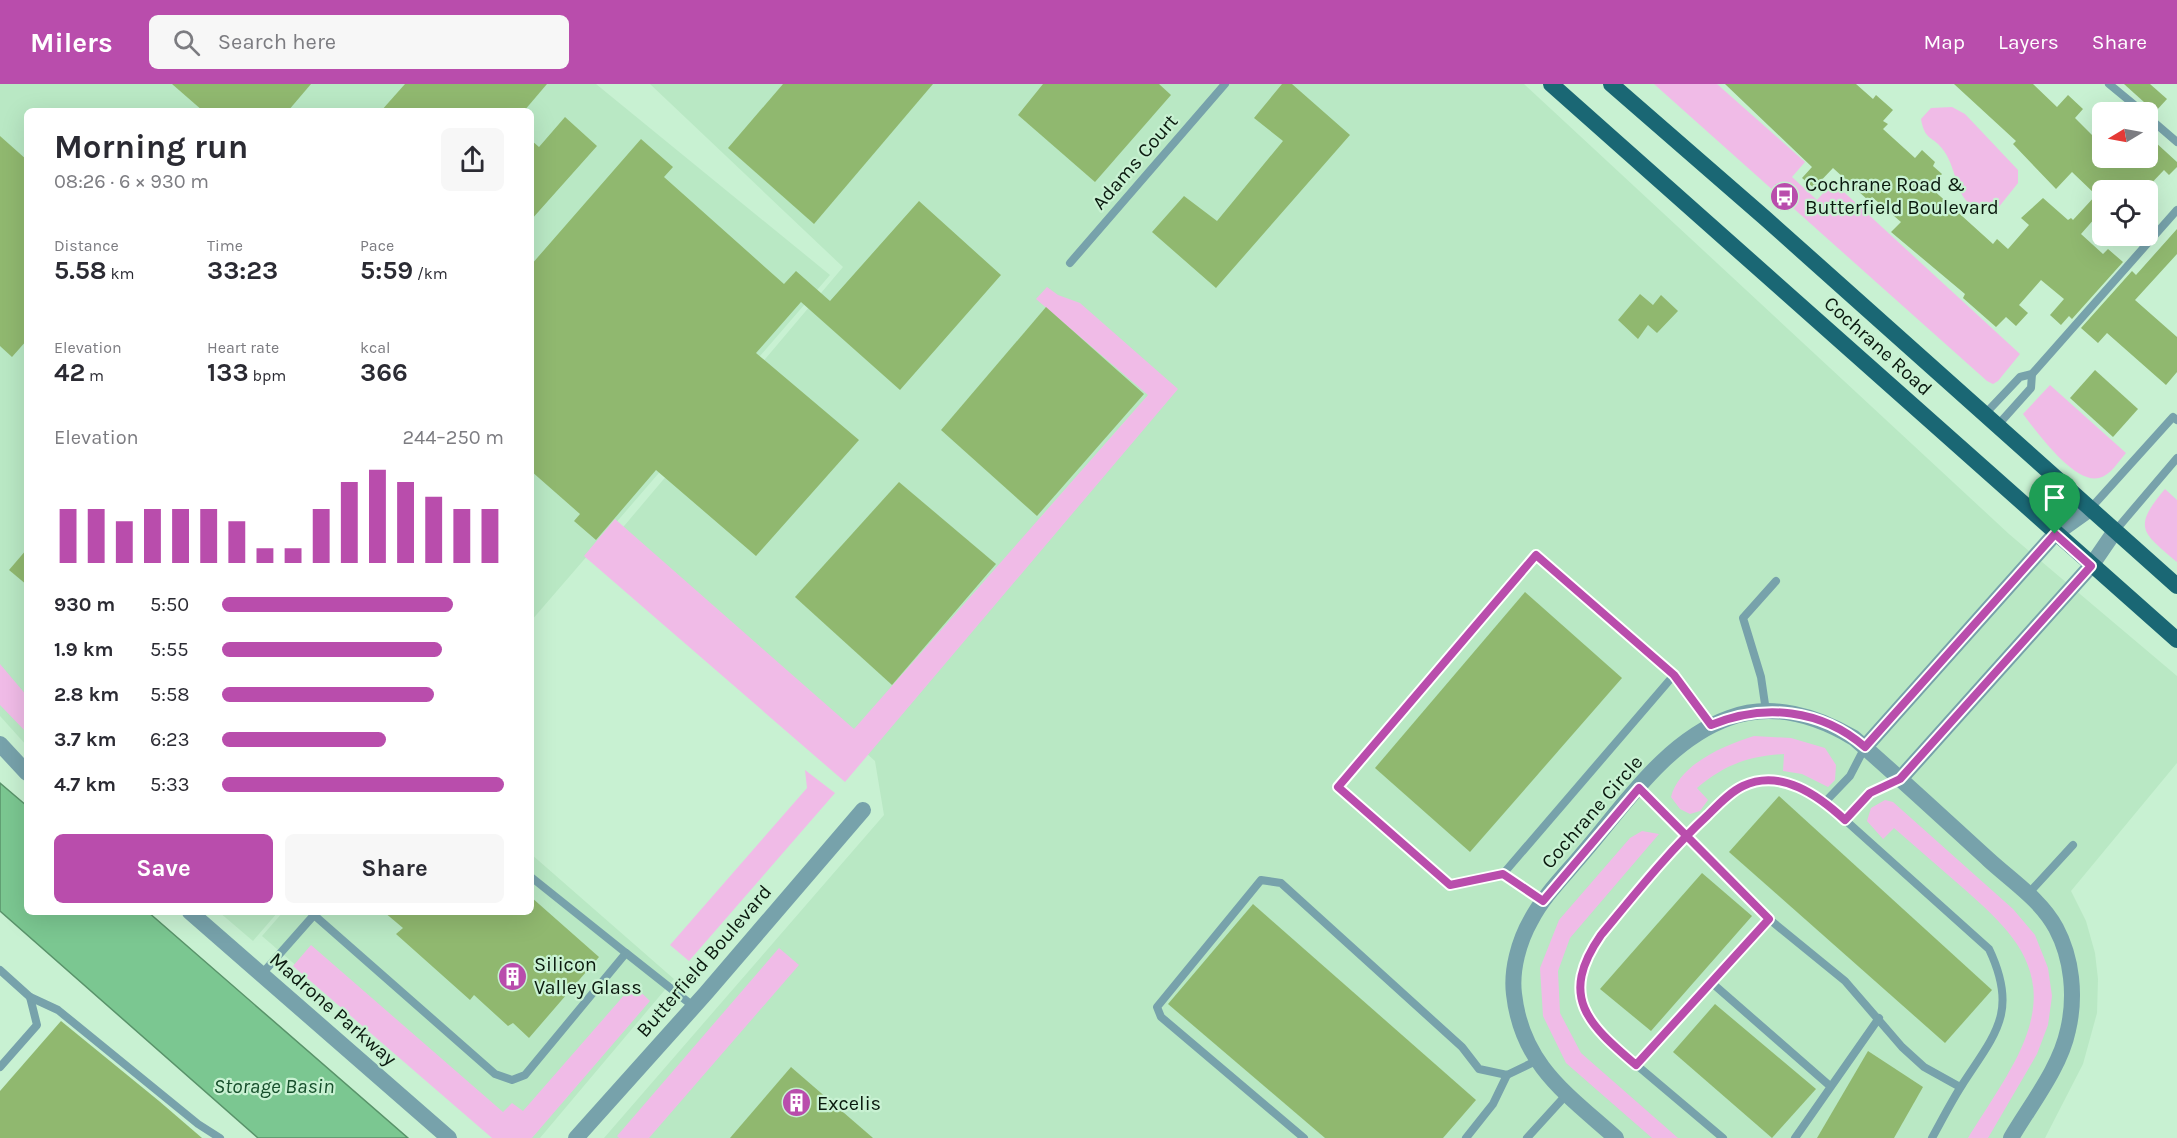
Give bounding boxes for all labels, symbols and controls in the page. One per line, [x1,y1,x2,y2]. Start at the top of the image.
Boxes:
search box [149,15,569,69]
text: Milers [30,26,113,59]
icon: search [170,26,203,59]
text: Search here [218,29,336,55]
text: Map [1923,30,1965,54]
text: Layers [1998,30,2059,54]
text: Share [2092,30,2147,54]
north arrow [2092,102,2158,168]
map controls [2092,102,2158,246]
street label: Adams Court [1087,109,1183,214]
text: Morning run [54,128,248,166]
button: share [441,128,504,191]
text: 08:26 · 6 × 930 m [54,170,209,193]
place label: Cochrane Road & Butterfield Boulevard [1805,173,1999,219]
bus stop icon: Cochrane Road & Butterfield Boulevard [1768,180,1800,212]
button: locate [2092,180,2158,246]
text: Distance [54,236,119,255]
text: Time [207,236,243,255]
text: Pace [360,236,394,255]
text: 5.58 [54,255,107,286]
text: 33:23 [207,255,278,286]
text: 5:59 [360,255,413,286]
text: km [107,264,134,283]
text: /km [413,264,448,283]
street label: Cochrane Road [1819,292,1937,400]
text: Elevation [54,338,122,357]
text: Heart rate [207,338,279,357]
text: kcal [360,338,391,357]
text: 42 [54,357,85,388]
text: 133 [207,357,249,388]
text: 366 [360,357,408,388]
text: m [85,366,104,385]
text: bpm [249,366,286,385]
text: Elevation [54,426,139,449]
text: 244–250 m [402,426,504,449]
pin [2029,472,2080,534]
icon: arrive [2038,481,2071,514]
text: 930 m [54,593,115,616]
text: 5:50 [150,593,189,616]
text: 1.9 km [54,638,114,661]
text: 5:55 [150,638,188,661]
text: 2.8 km [54,683,119,706]
text: 5:58 [150,683,189,706]
text: 3.7 km [54,728,117,751]
text: 6:23 [150,728,189,751]
street label: Cochrane Circle [1537,751,1647,873]
text: 4.7 km [54,773,116,796]
text: 5:33 [150,773,190,796]
button: Save [54,834,273,903]
button: Share [285,834,504,903]
street label: Butterfield Boulevard [632,880,776,1042]
street label: Madrone Parkway [265,948,401,1070]
place label: Silicon Valley Glass [534,953,642,999]
building icon: Silicon Valley Glass [497,960,529,992]
water label: Storage Basin [214,1074,334,1098]
building icon: Excelis [780,1087,812,1119]
place label: Excelis [817,1092,881,1115]

